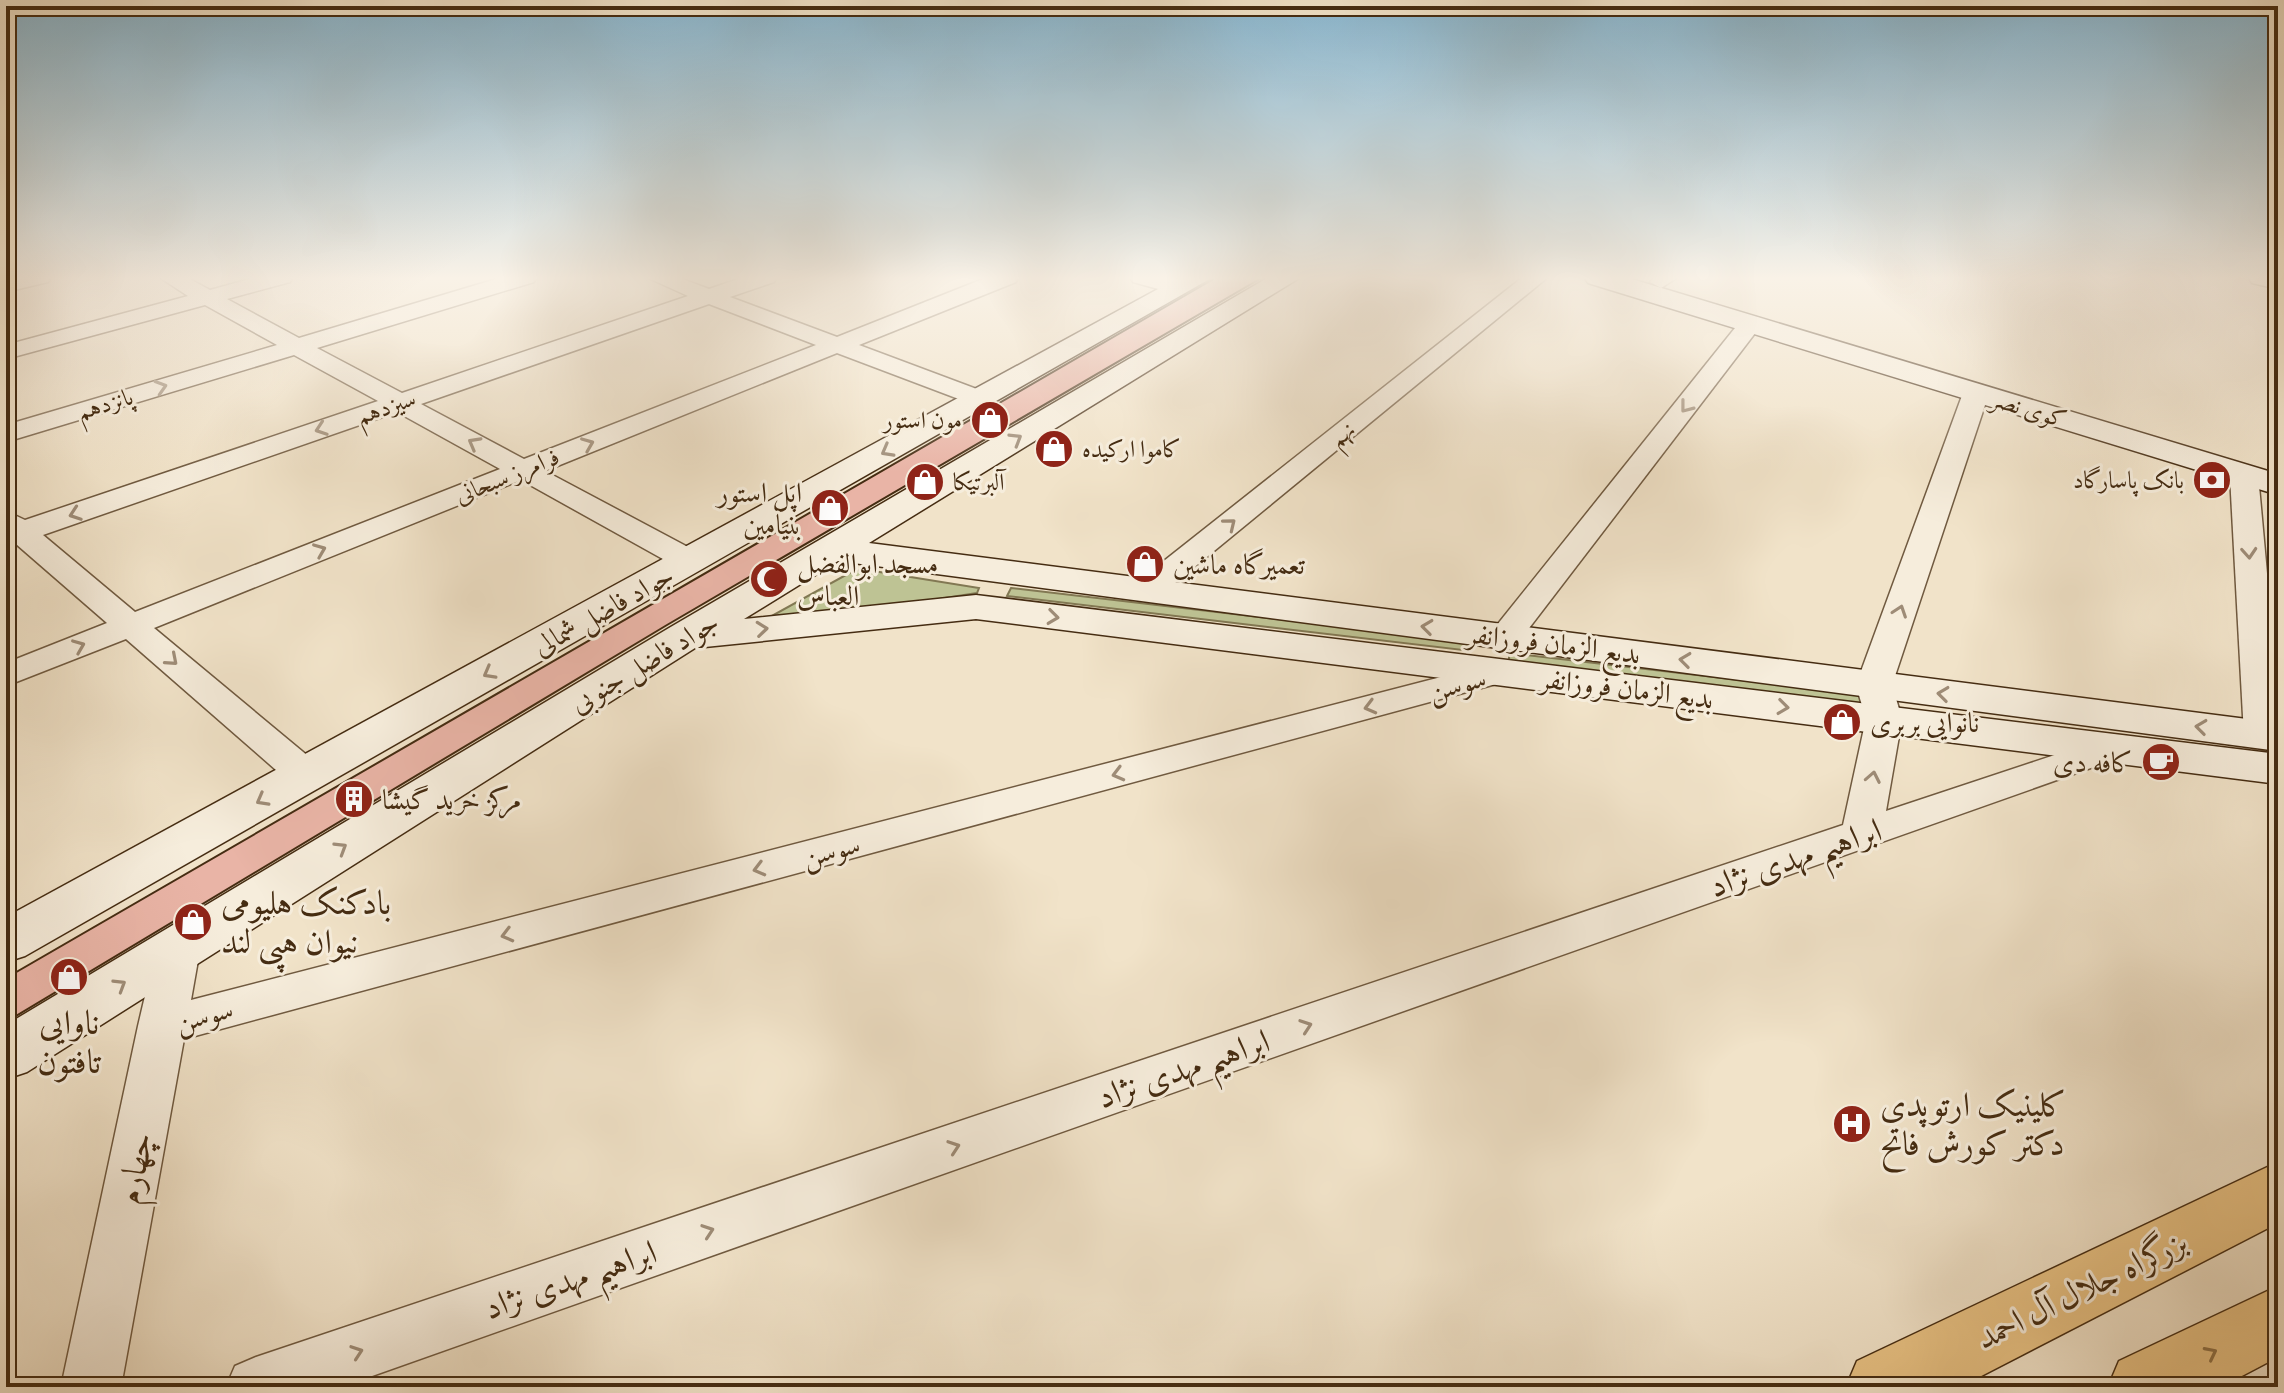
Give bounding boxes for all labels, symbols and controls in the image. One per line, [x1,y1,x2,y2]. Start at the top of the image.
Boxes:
one-way arrow [154,380,168,396]
street label: پانزدهم [73,381,140,433]
street label: کوی نصر [1984,382,2070,438]
street label: سیزدهم [352,383,422,438]
one-way arrow [1681,398,1695,413]
shop icon: مون استور [969,399,1011,441]
place label: مون استور [881,405,962,439]
street label: نهم [1323,414,1366,459]
one-way arrow [315,420,329,436]
shop icon: کاموا ارکیده [1033,428,1075,470]
one-way arrow [1007,433,1022,449]
place label: کاموا ارکیده [1082,434,1181,468]
one-way arrow [580,437,594,454]
one-way arrow [468,438,482,453]
street label: فرامرز سبحانی [450,441,565,514]
one-way arrow [881,442,896,457]
bank icon: بانک پاسارگاد [2191,459,2233,501]
shop icon: آلبرتیکا [904,461,946,503]
place label: بانک پاسارگاد [2073,465,2184,499]
place label: آلبرتیکا [953,467,1007,501]
place label: اپل استور بنیامین [714,475,802,546]
shop icon: اپل استور بنیامین [809,487,851,529]
one-way arrow [69,504,83,520]
one-way arrow [1221,519,1235,534]
shop icon: تعمیرگاه ماشین [1124,543,1166,585]
one-way arrow [312,544,326,560]
place label: مسجد ابوالفضل العباس [797,546,938,617]
place label: تعمیرگاه ماشین [1173,547,1306,586]
one-way arrow [2240,547,2257,560]
street label: جواد فاضل شمالی [526,557,682,667]
mosque icon: مسجد ابوالفضل العباس [748,558,790,600]
street label: جواد فاضل جنوبی [563,604,727,724]
one-way arrow [1890,605,1906,619]
one-way arrow [1047,608,1060,625]
street label: بدیع‌ الزمان فروزانفر [1462,615,1642,679]
one-way arrow [1420,618,1433,635]
one-way arrow [756,621,769,638]
one-way arrow [71,640,85,656]
one-way arrow [162,651,177,665]
one-way arrow [1678,652,1692,669]
street label: سوسن [1424,660,1491,713]
street label: بدیع الزمان فروزانفر [1535,660,1715,724]
one-way arrow [483,663,498,679]
one-way arrow [1936,686,1950,703]
one-way arrow [1363,698,1377,715]
one-way arrow [1777,698,1790,715]
shop icon: نانوایی بربری [1821,701,1863,743]
place label: نانوایی بربری [1870,705,1979,744]
one-way arrow [2194,719,2208,736]
cafe icon: کافه دی [2140,741,2182,783]
place label: کافه دی [2053,745,2133,784]
one-way arrow [1112,764,1126,781]
one-way arrow [1864,770,1881,784]
building icon: مرکز خرید گیشا [333,778,375,820]
place label: مرکز خرید گیشا [382,782,522,821]
one-way arrow [256,790,271,806]
street label: ابراهیم مهدی نژاد [1703,809,1891,918]
street label: سوسن [798,826,865,879]
one-way arrow [332,843,347,858]
one-way arrow [752,859,766,876]
place label: بادکنک هلیومی نیوان هپی لند [221,882,391,973]
shop icon: بادکنک هلیومی نیوان هپی لند [172,901,214,943]
one-way arrow [501,926,515,943]
shop icon: ناوایی تافتون [48,956,90,998]
one-way arrow [111,979,126,995]
street label: سوسن [171,991,238,1044]
place label: ناوایی تافتون [37,1002,101,1088]
one-way arrow [1298,1019,1312,1035]
street label: ابراهیم مهدی نژاد [1091,1020,1279,1129]
place label: کلینیک ارتوپدی دکتر کورش فاتح [1880,1084,2067,1173]
hospital icon: کلینیک ارتوپدی دکتر کورش فاتح [1831,1103,1873,1145]
street label: چهارم [107,1129,170,1209]
one-way arrow [946,1140,960,1156]
street label: بزرگراه جلال آل احمد [1968,1219,2196,1364]
one-way arrow [701,1225,715,1241]
street label: ابراهیم مهدی نژاد [478,1231,666,1340]
one-way arrow [349,1346,363,1362]
one-way arrow [2203,1348,2218,1363]

